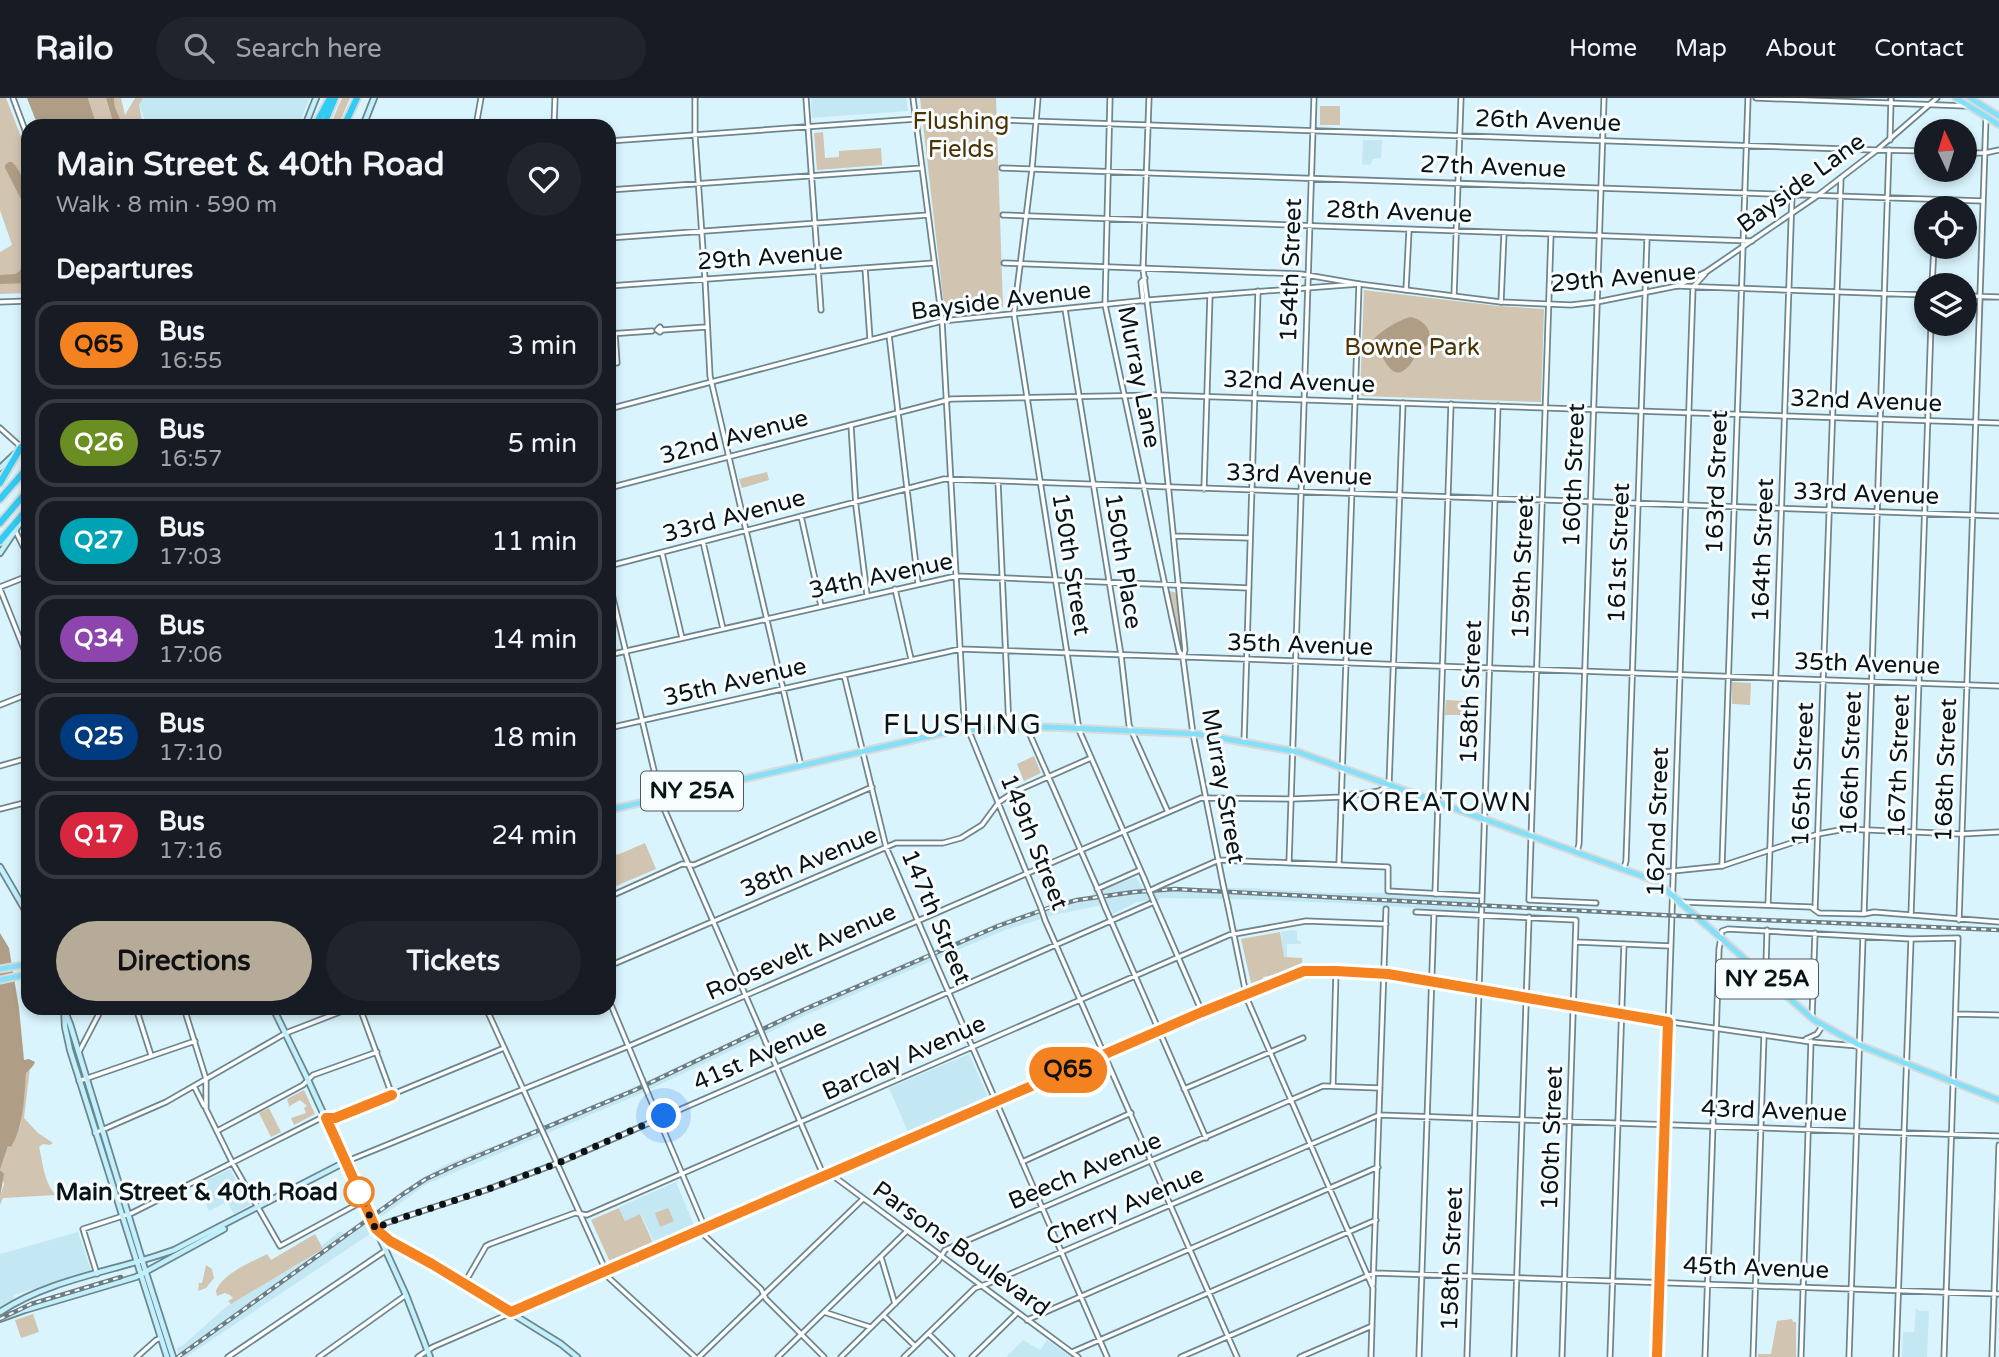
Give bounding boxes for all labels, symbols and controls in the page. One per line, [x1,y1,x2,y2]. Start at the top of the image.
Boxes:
search box [156,17,646,80]
text: Railo [35,29,114,68]
icon: search [180,29,218,67]
text: Search here [236,33,382,64]
text: Home [1569,34,1637,63]
text: Map [1675,34,1727,63]
text: About [1765,34,1836,63]
text: Contact [1874,34,1964,63]
street label: 26th Avenue [1474,104,1622,138]
park label: Flushing Fields [913,107,1009,164]
north arrow [1914,119,1978,182]
map controls [1914,119,1977,336]
street label: Bayside Lane [1731,127,1871,239]
button: heart [507,142,581,216]
text: Main Street & 40th Road [56,145,445,184]
street label: 27th Avenue [1419,150,1567,184]
text: Walk · 8 min · 590 m [56,191,277,219]
street label: 28th Avenue [1325,195,1473,229]
button: locate [1914,196,1977,259]
street label: 154th Street [1274,198,1308,342]
street label: 29th Avenue [696,237,844,277]
text: Departures [56,254,193,285]
street label: 29th Avenue [1549,257,1697,299]
button: layers [1914,273,1977,336]
street label: Bayside Avenue [909,276,1093,326]
street label: Murray Lane [1111,304,1167,450]
text: Bus [159,316,205,347]
text: Q65 [74,330,124,359]
text: 3 min [508,330,577,361]
park label: Bowne Park [1344,333,1480,362]
text: 16:55 [159,347,222,375]
street label: 32nd Avenue [1223,365,1375,399]
street label: 32nd Avenue [1790,384,1942,418]
street label: 32nd Avenue [657,403,811,471]
street label: 160th Street [1557,403,1591,547]
street label: 163rd Street [1700,410,1734,554]
text: Bus [159,414,205,445]
text: Q26 [74,428,124,457]
text: 5 min [508,428,577,459]
text: 16:57 [159,445,222,473]
street label: 33rd Avenue [1225,458,1373,492]
street label: 33rd Avenue [1792,477,1940,511]
street label: 164th Street [1746,478,1780,622]
street label: 161st Street [1602,482,1636,624]
street label: 33rd Avenue [660,483,808,549]
street label: 150th Street [1045,491,1097,637]
street label: 150th Place [1098,491,1148,631]
street label: 159th Street [1506,495,1540,639]
text: Bus [159,512,205,543]
text: Q27 [74,526,124,555]
text: 11 min [491,526,577,557]
text: 17:03 [159,543,222,571]
street label: 34th Avenue [807,547,955,605]
text: Bus [159,610,205,641]
street label: 158th Street [1454,620,1488,764]
text: Q34 [74,624,124,653]
text: 14 min [491,624,577,655]
street label: 35th Avenue [1226,628,1374,662]
text: 17:06 [159,641,222,669]
street label: 35th Avenue [1793,647,1941,681]
street label: 35th Avenue [661,651,809,713]
street label: 166th Street [1834,691,1868,835]
street label: 167th Street [1882,694,1916,838]
street label: 168th Street [1929,698,1963,842]
street label: 165th Street [1786,702,1820,846]
street label: Murray Street [1195,706,1251,866]
text: Bus [159,708,205,739]
district label: FLUSHING [883,708,1043,742]
text: Q25 [74,722,124,751]
text: 18 min [491,722,577,753]
text: 17:10 [159,739,222,767]
street label: 162nd Street [1641,747,1675,897]
street label: 149th Street [994,770,1074,914]
road number: NY 25A [641,772,743,810]
district label: KOREATOWN [1341,787,1533,818]
text: Bus [159,806,205,837]
text: Q17 [74,820,124,849]
text: 24 min [491,820,577,851]
street label: 38th Avenue [736,820,882,904]
text: 17:16 [159,837,222,865]
street label: 147th Street [895,845,977,989]
street label: Roosevelt Avenue [702,897,900,1007]
button: Directions [56,921,312,1001]
button: Tickets [326,921,581,1001]
road number: NY 25A [1716,960,1818,998]
street label: Barclay Avenue [818,1009,990,1107]
street label: 41st Avenue [689,1013,831,1097]
line badge: Q65 [1028,1047,1108,1093]
text: Q65 [1043,1055,1093,1084]
street label: 160th Street [1535,1066,1569,1210]
street label: 43rd Avenue [1700,1094,1848,1128]
your location [646,1098,681,1133]
street label: Beech Avenue [1004,1126,1166,1216]
street label: Cherry Avenue [1042,1160,1208,1252]
street label: Parsons Boulevard [867,1175,1055,1323]
marker: Main Street & 40th Road [344,1177,374,1207]
place label: Main Street & 40th Road [55,1178,338,1207]
street label: 158th Street [1435,1187,1469,1331]
street label: 45th Avenue [1682,1251,1830,1285]

